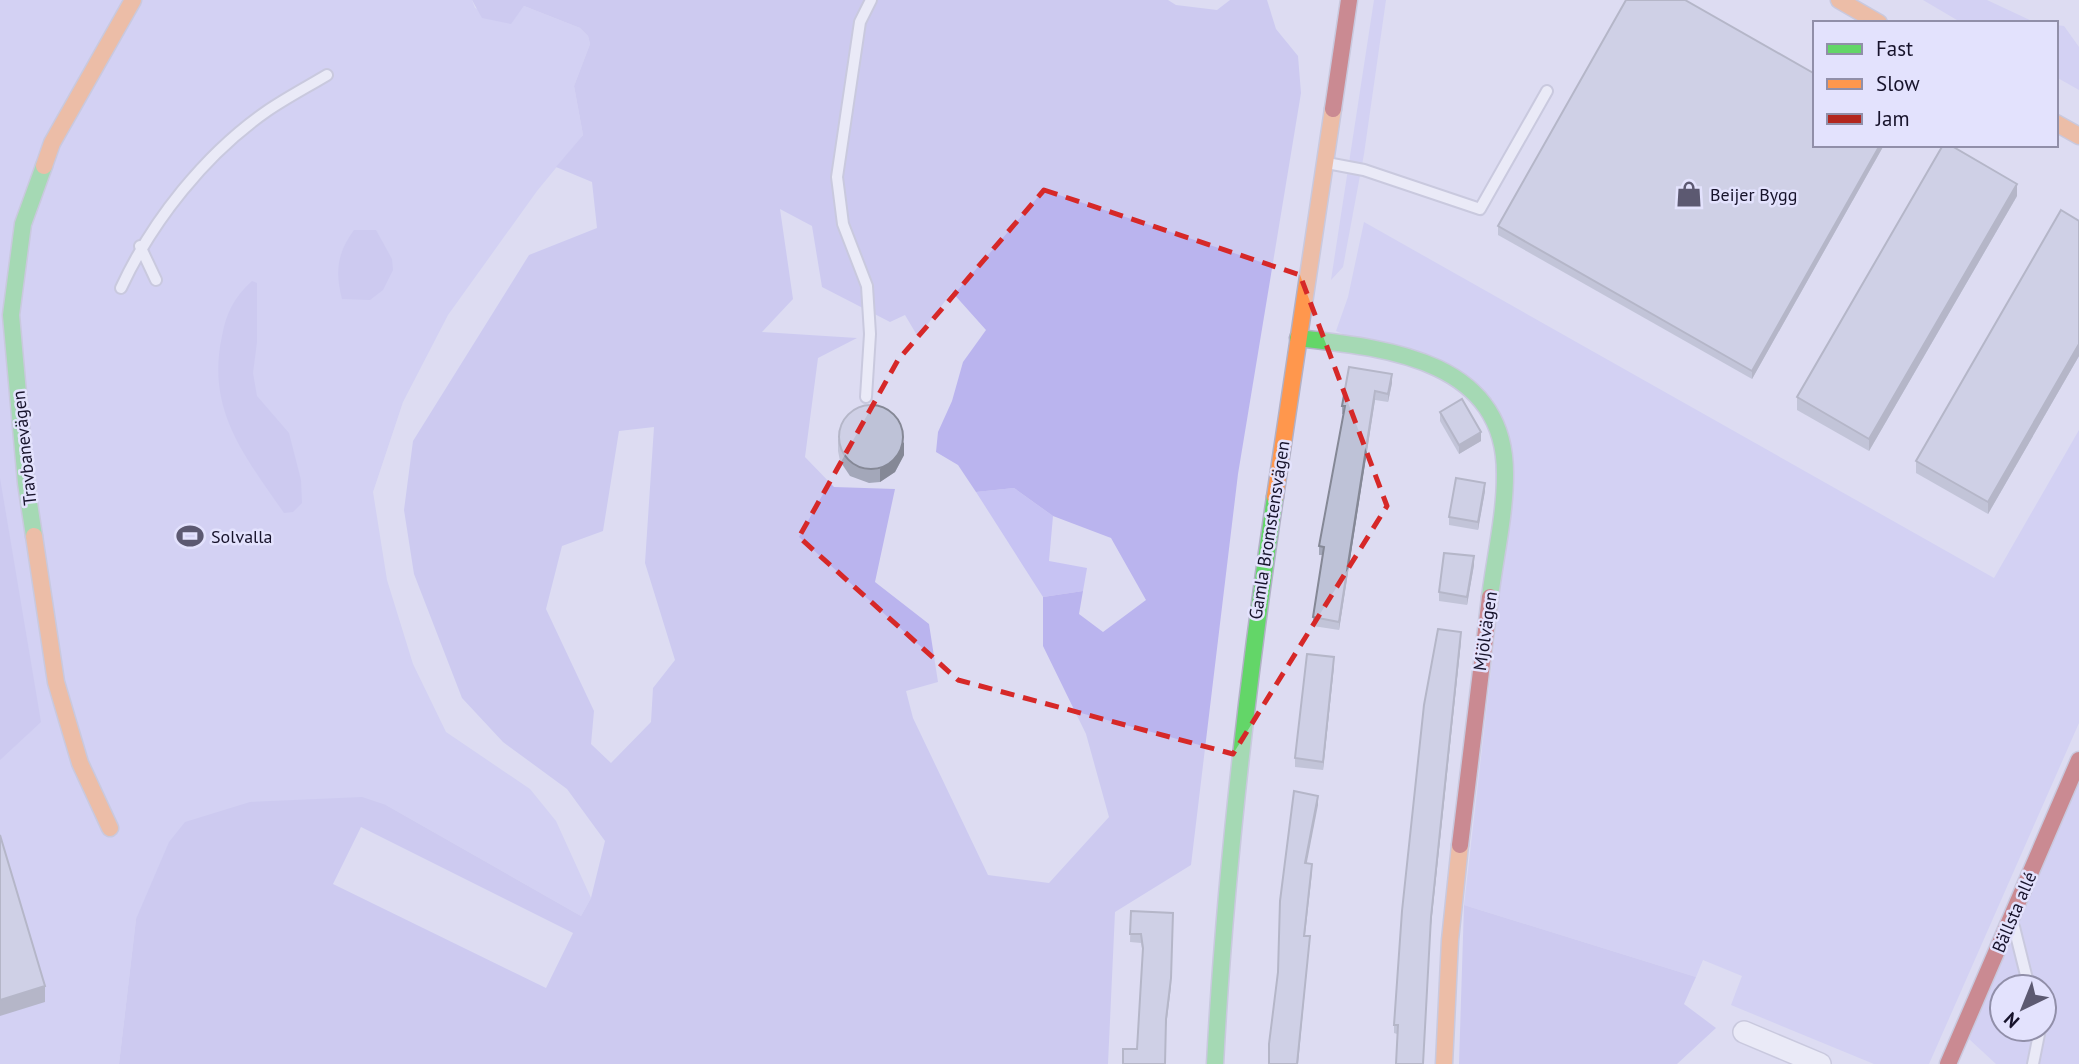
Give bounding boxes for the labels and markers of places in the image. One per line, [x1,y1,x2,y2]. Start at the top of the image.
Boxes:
shop icon: Beijer Bygg [1674,179,1704,209]
place label: Beijer Bygg [1710,183,1797,206]
sports icon: Solvalla [175,521,205,551]
place label: Solvalla [211,525,273,548]

